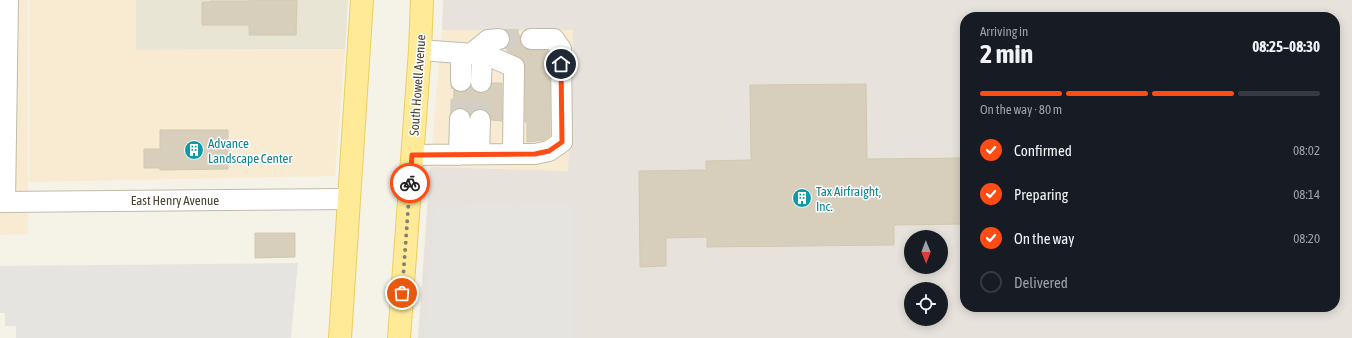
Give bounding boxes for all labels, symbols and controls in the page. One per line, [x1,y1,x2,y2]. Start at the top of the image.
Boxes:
text: Arriving in [980,24,1028,39]
street label: South Howell Avenue [406,34,429,136]
text: 08:25–08:30 [1252,38,1320,55]
text: 2 min [980,39,1033,69]
pin [544,47,578,81]
icon: home [550,53,572,75]
text: On the way · 80 m [980,102,1062,117]
place label: Advance Landscape Center [208,136,292,166]
building icon: Advance Landscape Center [183,139,205,161]
icon: check [980,139,1002,161]
text: Confirmed [1014,142,1072,159]
text: 08:02 [1293,143,1320,158]
courier [390,163,430,203]
icon: bike [399,172,421,194]
icon: check [980,183,1002,205]
place label: Tax Airfraight, Inc. [816,184,881,214]
text: Preparing [1014,186,1068,203]
building icon: Tax Airfraight, Inc. [791,187,813,209]
text: 08:14 [1293,187,1320,202]
street label: East Henry Avenue [131,193,219,208]
icon: check [980,227,1002,249]
north arrow [904,230,948,274]
map controls [904,230,948,326]
text: On the way [1014,230,1075,247]
text: 08:20 [1293,231,1320,246]
text: Delivered [1014,274,1068,291]
pin [385,276,419,310]
icon: bag [391,282,413,304]
button: locate [904,282,948,326]

